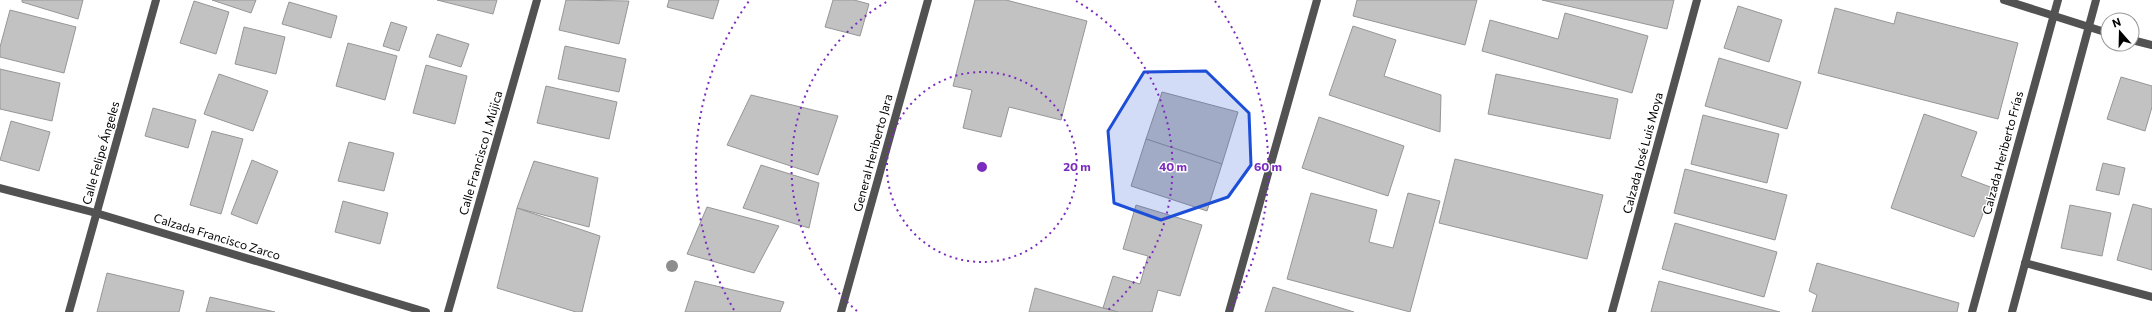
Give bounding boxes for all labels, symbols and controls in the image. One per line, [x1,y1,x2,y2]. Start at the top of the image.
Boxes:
north arrow [2100,12,2140,52]
text: N [2110,15,2123,30]
street label: Calle Francisco J. Mújica [456,89,505,217]
street label: Calzada Heriberto Frías [1979,89,2025,216]
street label: Calzada José Luis Moya [1619,90,1666,215]
street label: General Heriberto Jara [850,92,895,213]
street label: Calle Felipe Ángeles [79,99,121,206]
text: 20 m [1063,159,1091,173]
text: 40 m [1159,159,1187,173]
text: 60 m [1254,159,1282,173]
centre of rings [975,160,989,174]
street label: Calzada Francisco Zarco [152,210,282,262]

